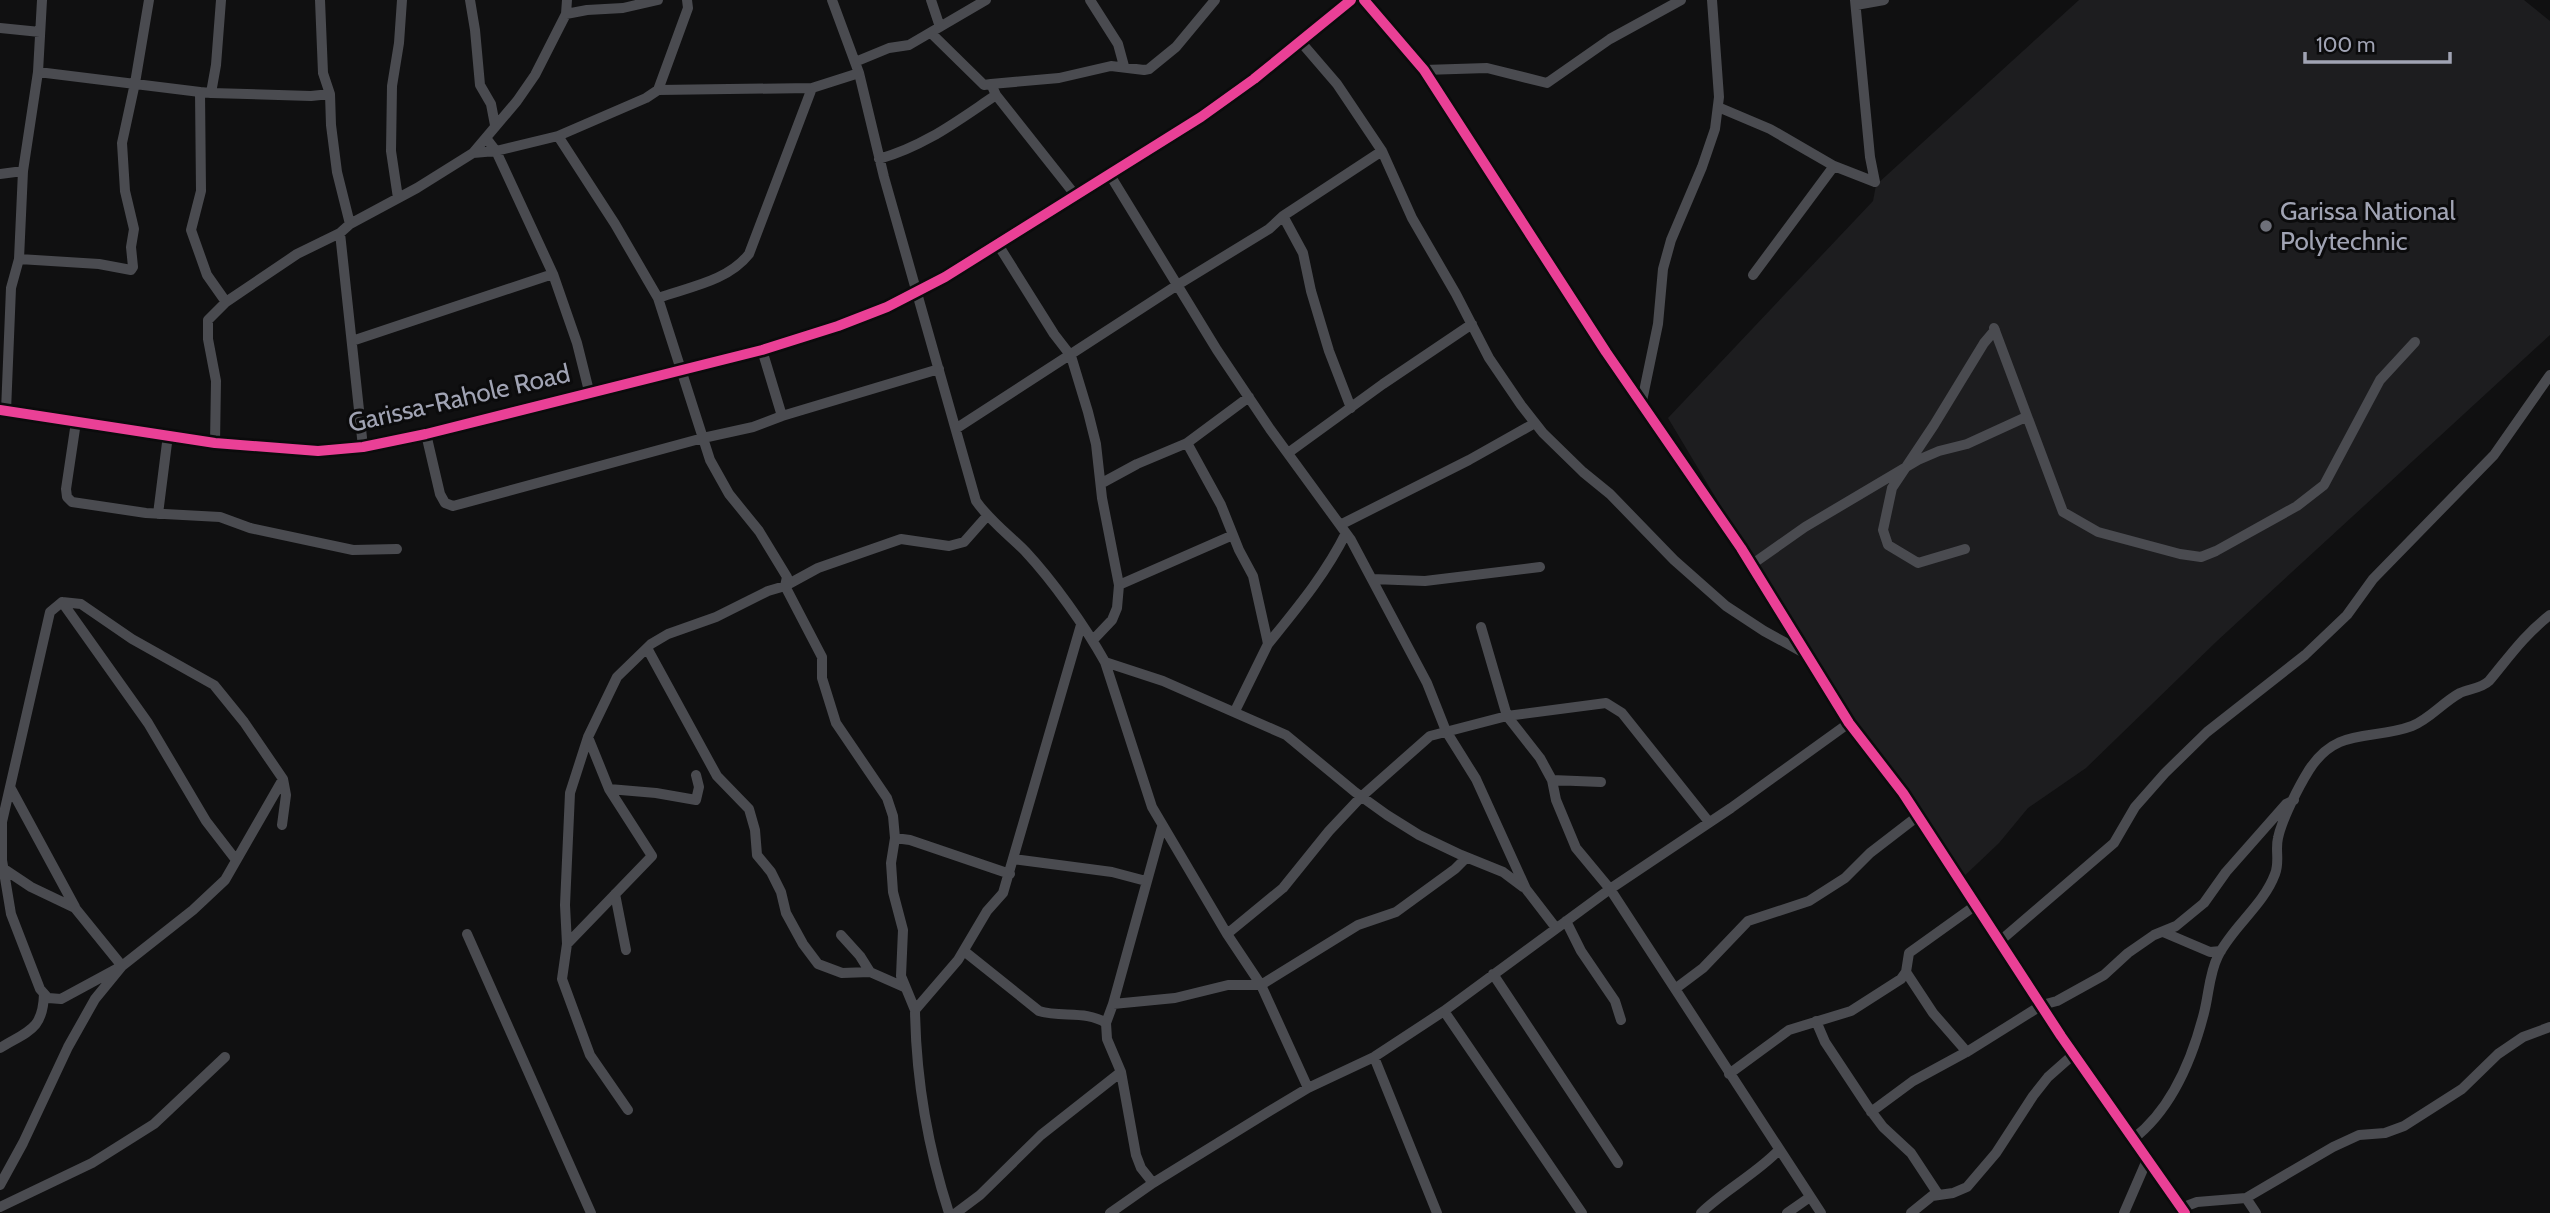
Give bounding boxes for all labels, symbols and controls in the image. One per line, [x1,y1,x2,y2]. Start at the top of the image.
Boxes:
scale bar [2305,21,2450,65]
text: 100 m [2316,32,2375,57]
place label: Garissa National Polytechnic [2280,195,2456,257]
marker: Garissa National Polytechnic [2258,218,2274,234]
street label: Garissa-Rahole Road [345,357,573,439]

